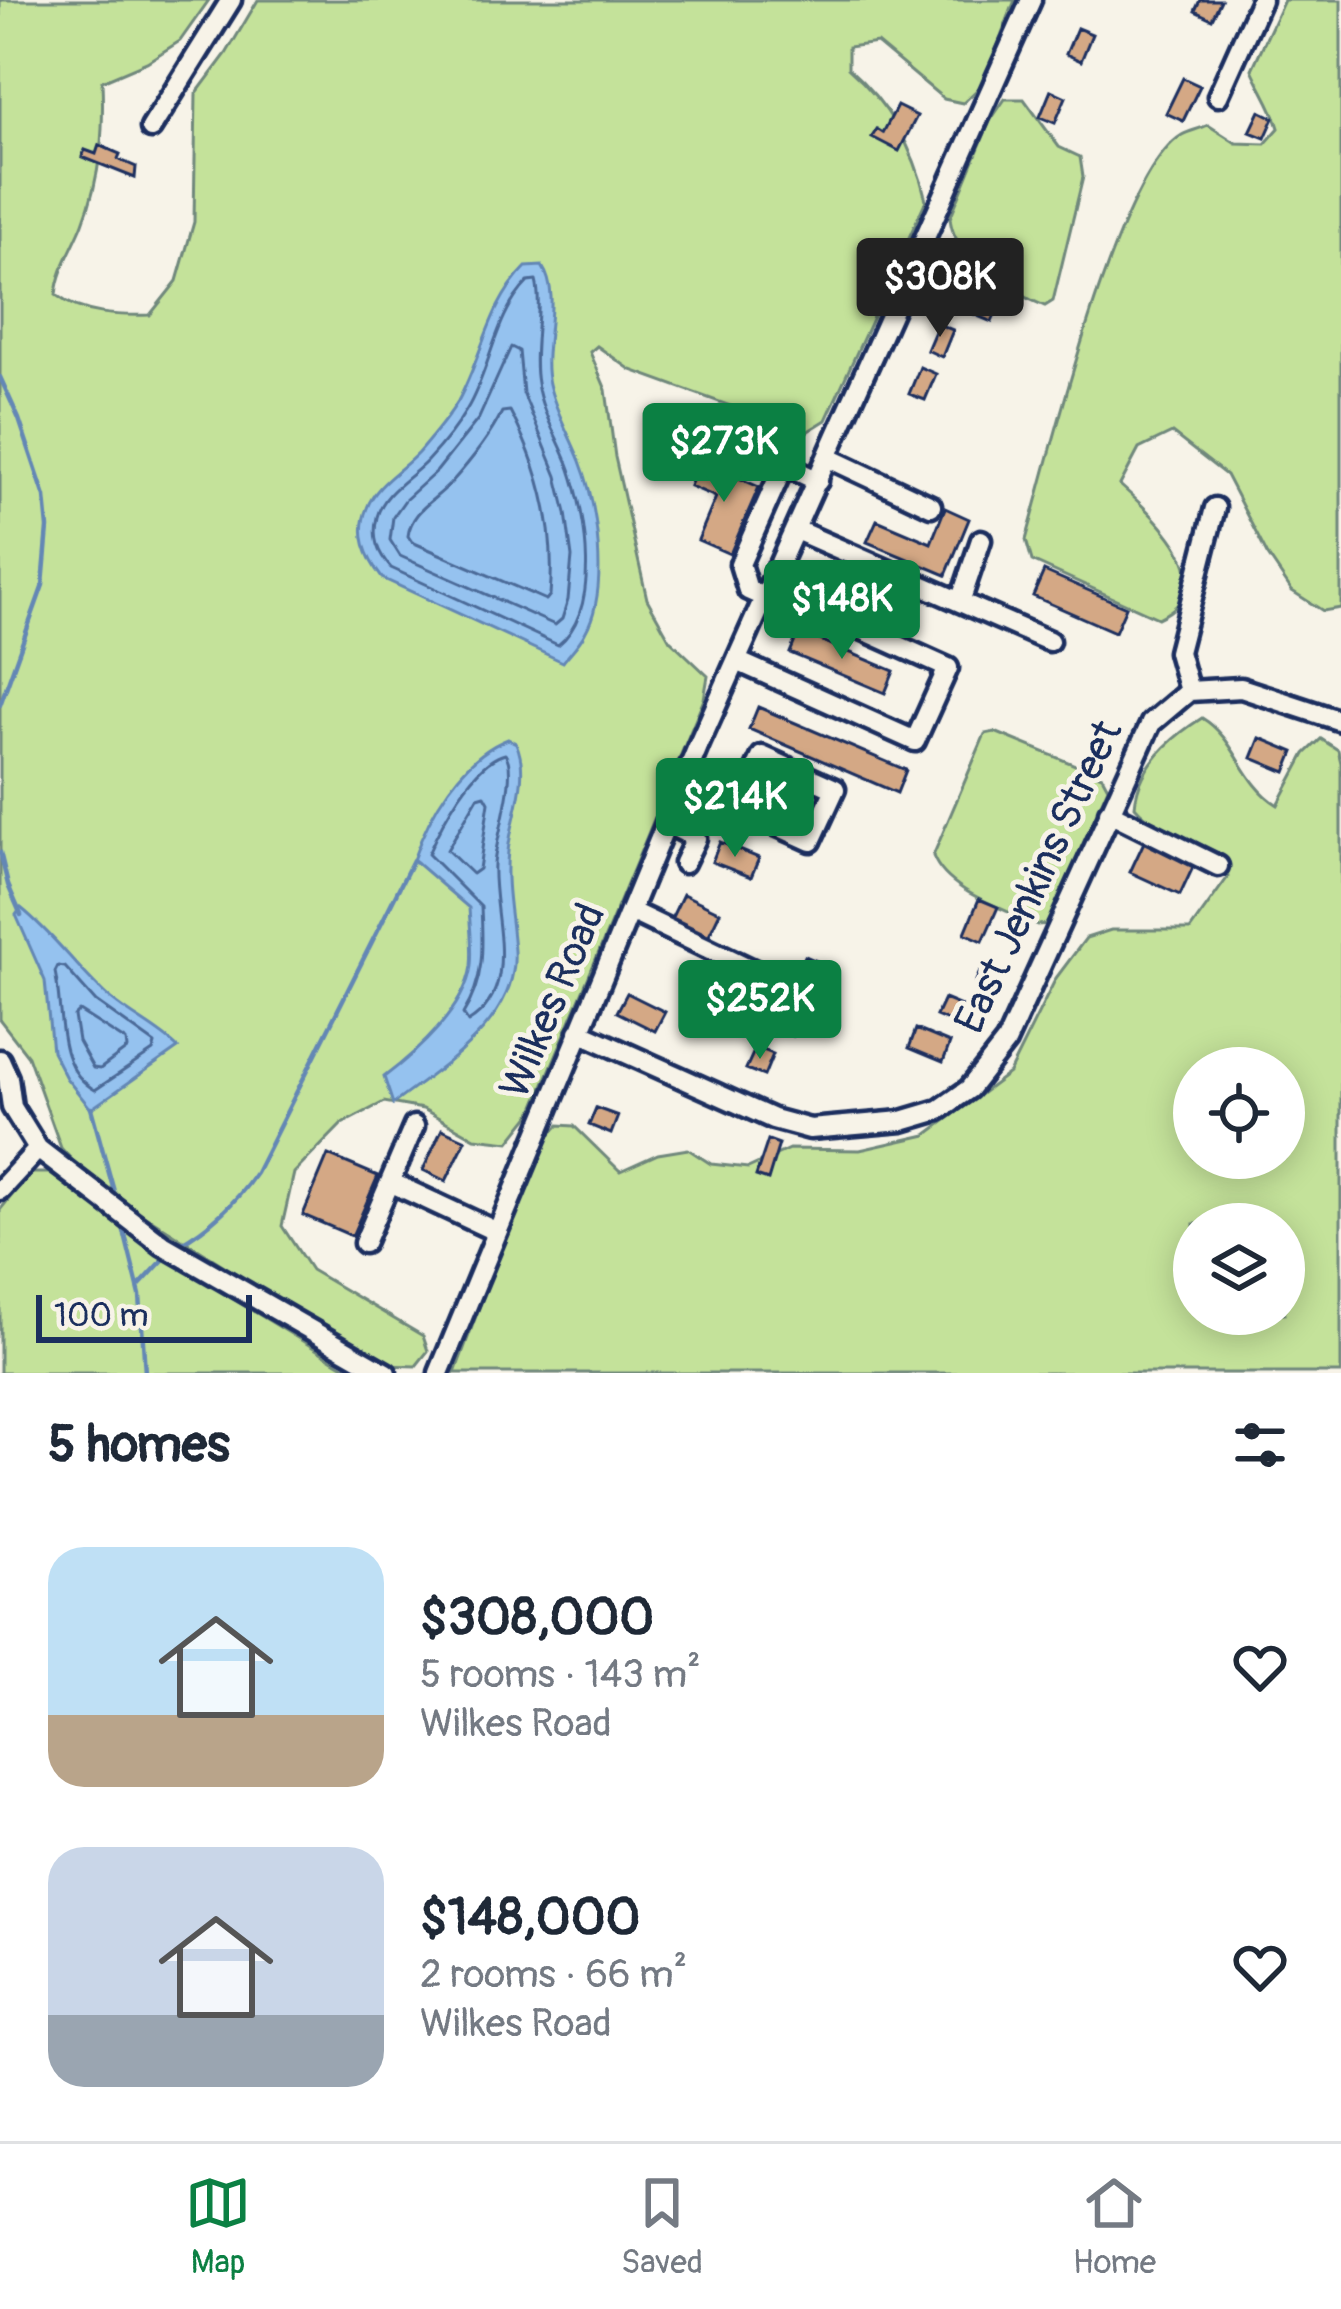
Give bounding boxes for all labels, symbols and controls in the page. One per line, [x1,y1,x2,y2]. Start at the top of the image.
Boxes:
pin: $308K [856,238,1024,340]
text: $308K [884,252,996,301]
pin: $273K [640,403,808,505]
text: $273K [670,417,778,466]
pin: $148K [758,560,926,662]
text: $148K [791,574,893,623]
street label: East Jenkins Street [944,712,1134,1042]
pin: $214K [651,758,819,860]
text: $214K [683,772,787,821]
street label: Wilkes Road [489,896,617,1106]
pin: $252K [676,960,844,1062]
text: $252K [705,974,815,1023]
map controls [1173,1047,1305,1335]
button: locate [1173,1047,1305,1179]
button: layers [1173,1203,1305,1335]
scale bar [36,1289,252,1342]
text: 100 m [54,1295,148,1336]
icon: filters [1227,1412,1293,1478]
text: 5 homes [48,1413,230,1477]
text: $308,000 [420,1586,654,1650]
icon: home [144,1595,288,1739]
icon: heart [1227,1634,1293,1700]
text: 5 rooms · 143 m² [420,1650,701,1699]
text: Wilkes Road [420,1699,612,1748]
text: $148,000 [420,1886,640,1950]
icon: home [144,1895,288,2039]
icon: heart [1227,1934,1293,2000]
text: 2 rooms · 66 m² [420,1950,687,1999]
text: Wilkes Road [420,1999,612,2048]
tab: Map [185,2170,251,2283]
tab: Saved [621,2170,703,2283]
tab: Home [1073,2170,1156,2283]

